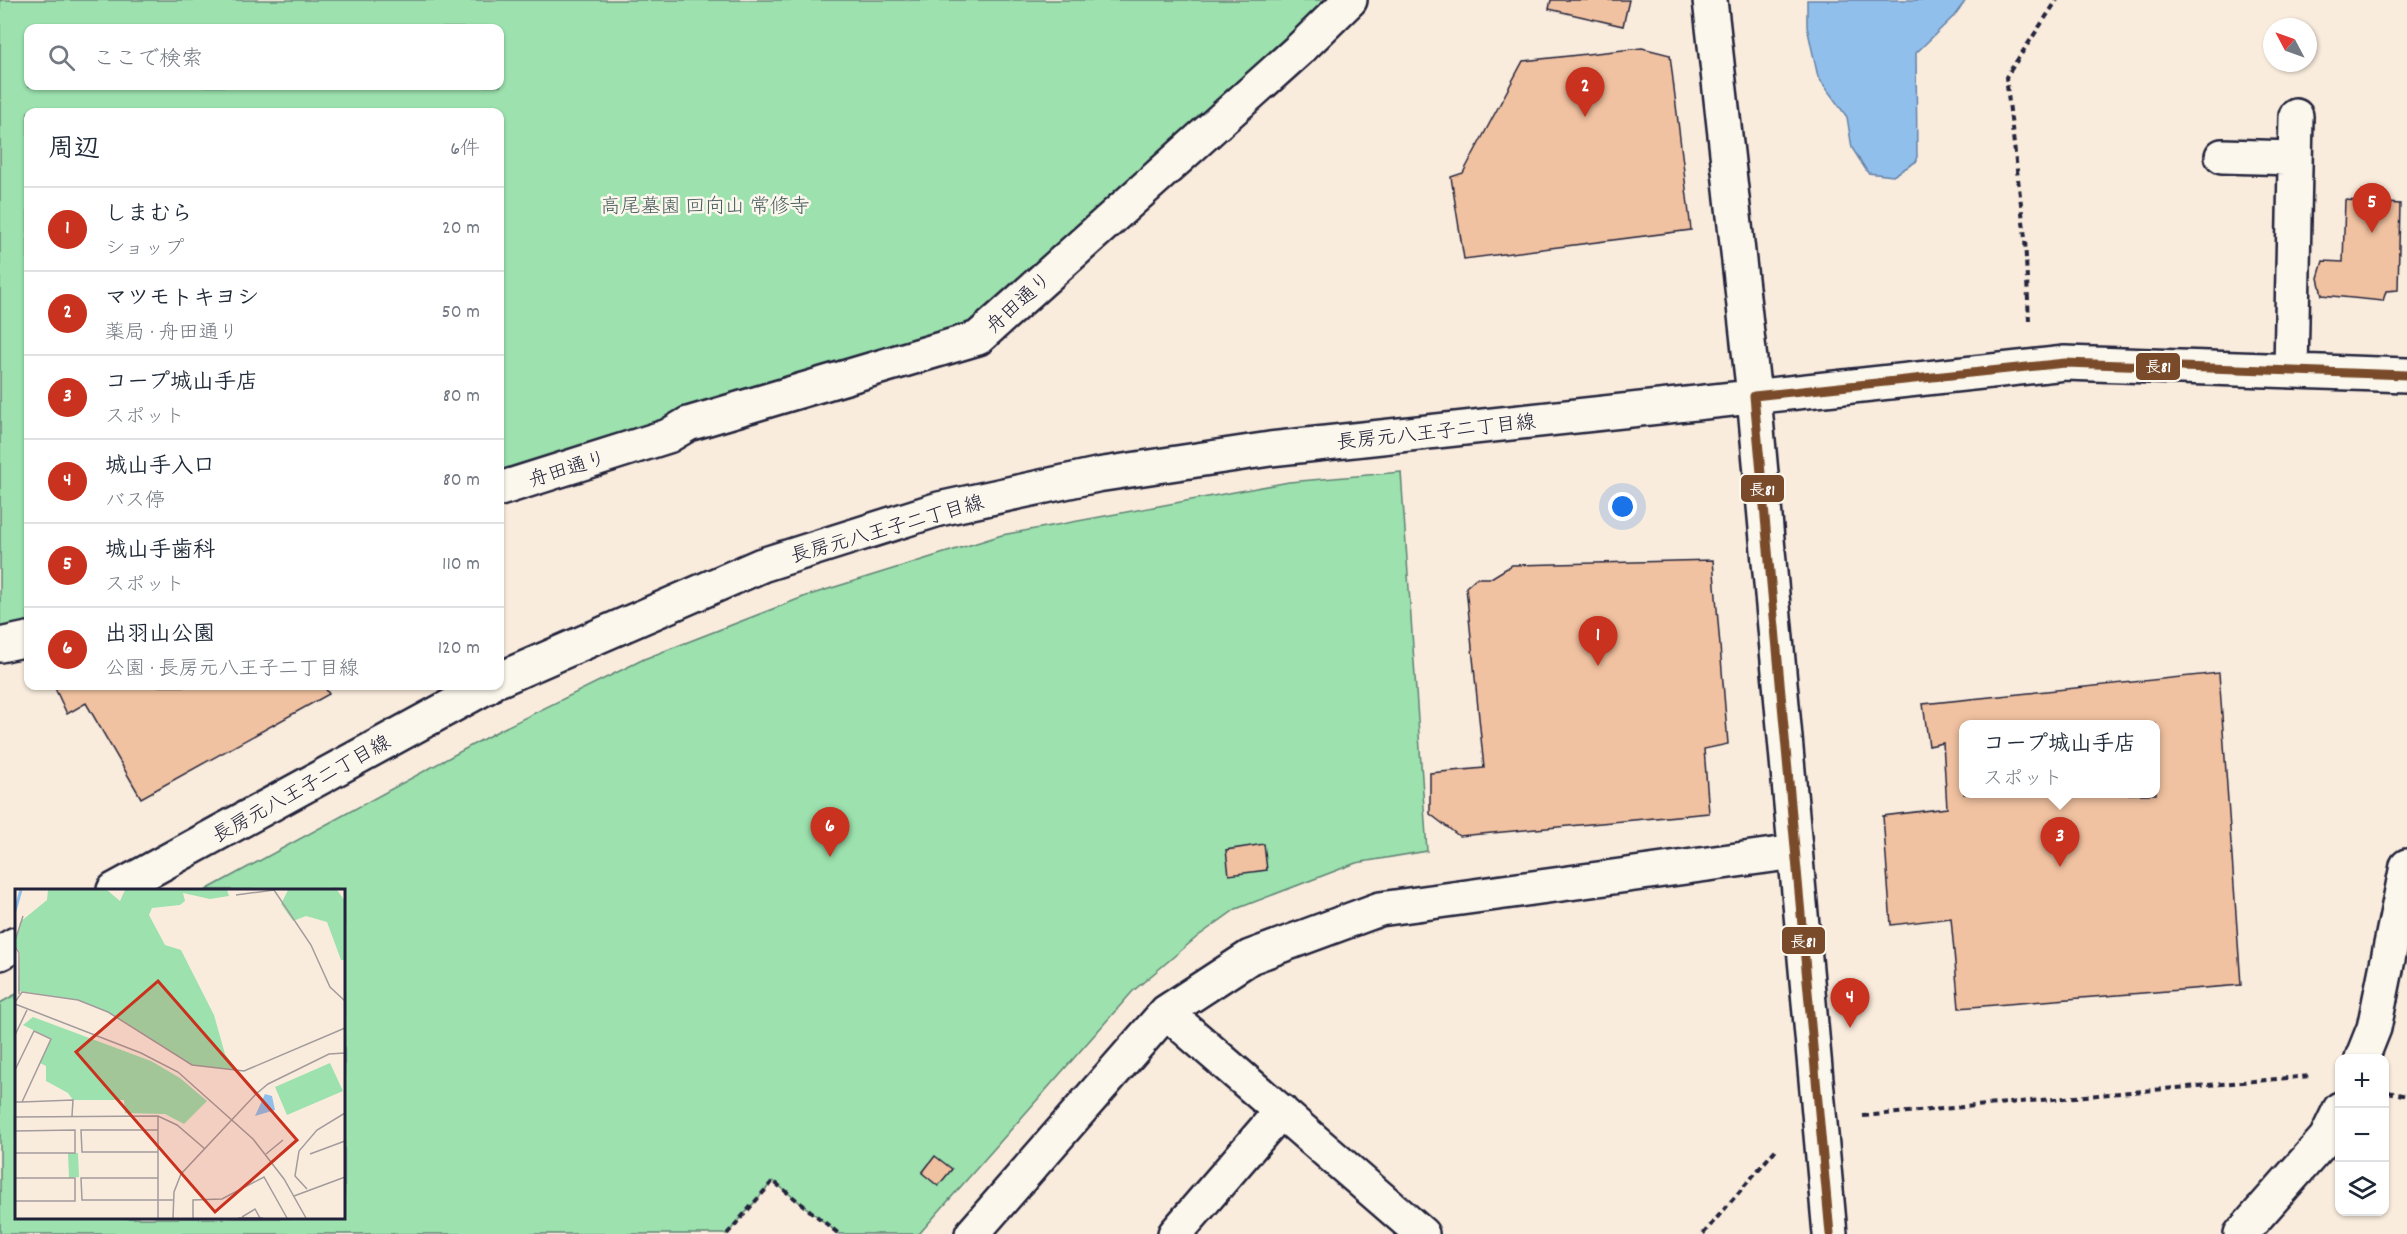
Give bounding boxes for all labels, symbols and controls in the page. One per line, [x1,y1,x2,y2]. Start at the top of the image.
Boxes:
north arrow [2263,18,2317,72]
search box [24,24,504,90]
icon: search [45,41,78,74]
text: ここで検索 [93,45,203,76]
pin: 2 [1566,68,1604,117]
text: 周辺 [48,132,100,169]
text: 6件 [450,136,480,164]
pin: 5 [2352,184,2392,233]
park label: 高尾墓園 回向山 常修寺 [600,194,810,222]
text: しまむら [105,200,193,231]
text: 1 [65,215,70,243]
text: 20 m [442,215,480,243]
text: ショップ [105,236,184,264]
street label: 舟田通り [981,267,1059,341]
text: マツモトキヨシ [105,284,259,315]
text: 2 [63,299,72,327]
text: 50 m [442,299,480,327]
text: 薬局 · 舟田通り [105,320,239,348]
line badge: 長81 [2135,352,2181,381]
text: 長81 [2145,357,2171,380]
text: コープ城山手店 [105,368,258,399]
text: 3 [63,383,72,411]
text: 80 m [443,383,480,411]
text: スポット [105,404,185,432]
street label: 長房元八王子二丁目線 [1335,410,1537,458]
street label: 舟田通り [526,446,610,496]
text: 城山手入口 [105,452,215,483]
text: 4 [63,467,72,495]
text: 80 m [443,467,480,495]
line badge: 長81 [1740,474,1785,503]
text: 長81 [1749,480,1775,503]
text: バス停 [105,488,165,516]
street label: 長房元八王子二丁目線 [788,490,988,572]
your location [1608,492,1637,521]
text: 城山手歯科 [105,536,215,567]
text: 5 [63,551,72,579]
text: 110 m [442,551,480,579]
text: スポット [105,572,185,600]
pin: 1 [1578,616,1618,666]
text: 出羽山公園 [105,620,215,651]
text: 6 [63,635,72,663]
text: 120 m [438,635,480,663]
text: 公園 · 長房元八王子二丁目線 [105,656,359,684]
popup [1959,720,2160,798]
street label: 長房元八王子二丁目線 [208,730,397,851]
text: コープ城山手店 [1983,730,2136,761]
text: スポット [1983,766,2063,794]
pin: 6 [810,808,850,857]
pin: 3 [2040,818,2080,867]
inset map [15,889,345,1219]
line badge: 長81 [1781,926,1826,955]
text: 長81 [1790,932,1816,955]
pin: 4 [1830,978,1870,1028]
map controls [2335,1054,2389,1216]
button: + [2335,1054,2389,1108]
button: − [2335,1108,2389,1162]
button: layers [2335,1162,2389,1216]

